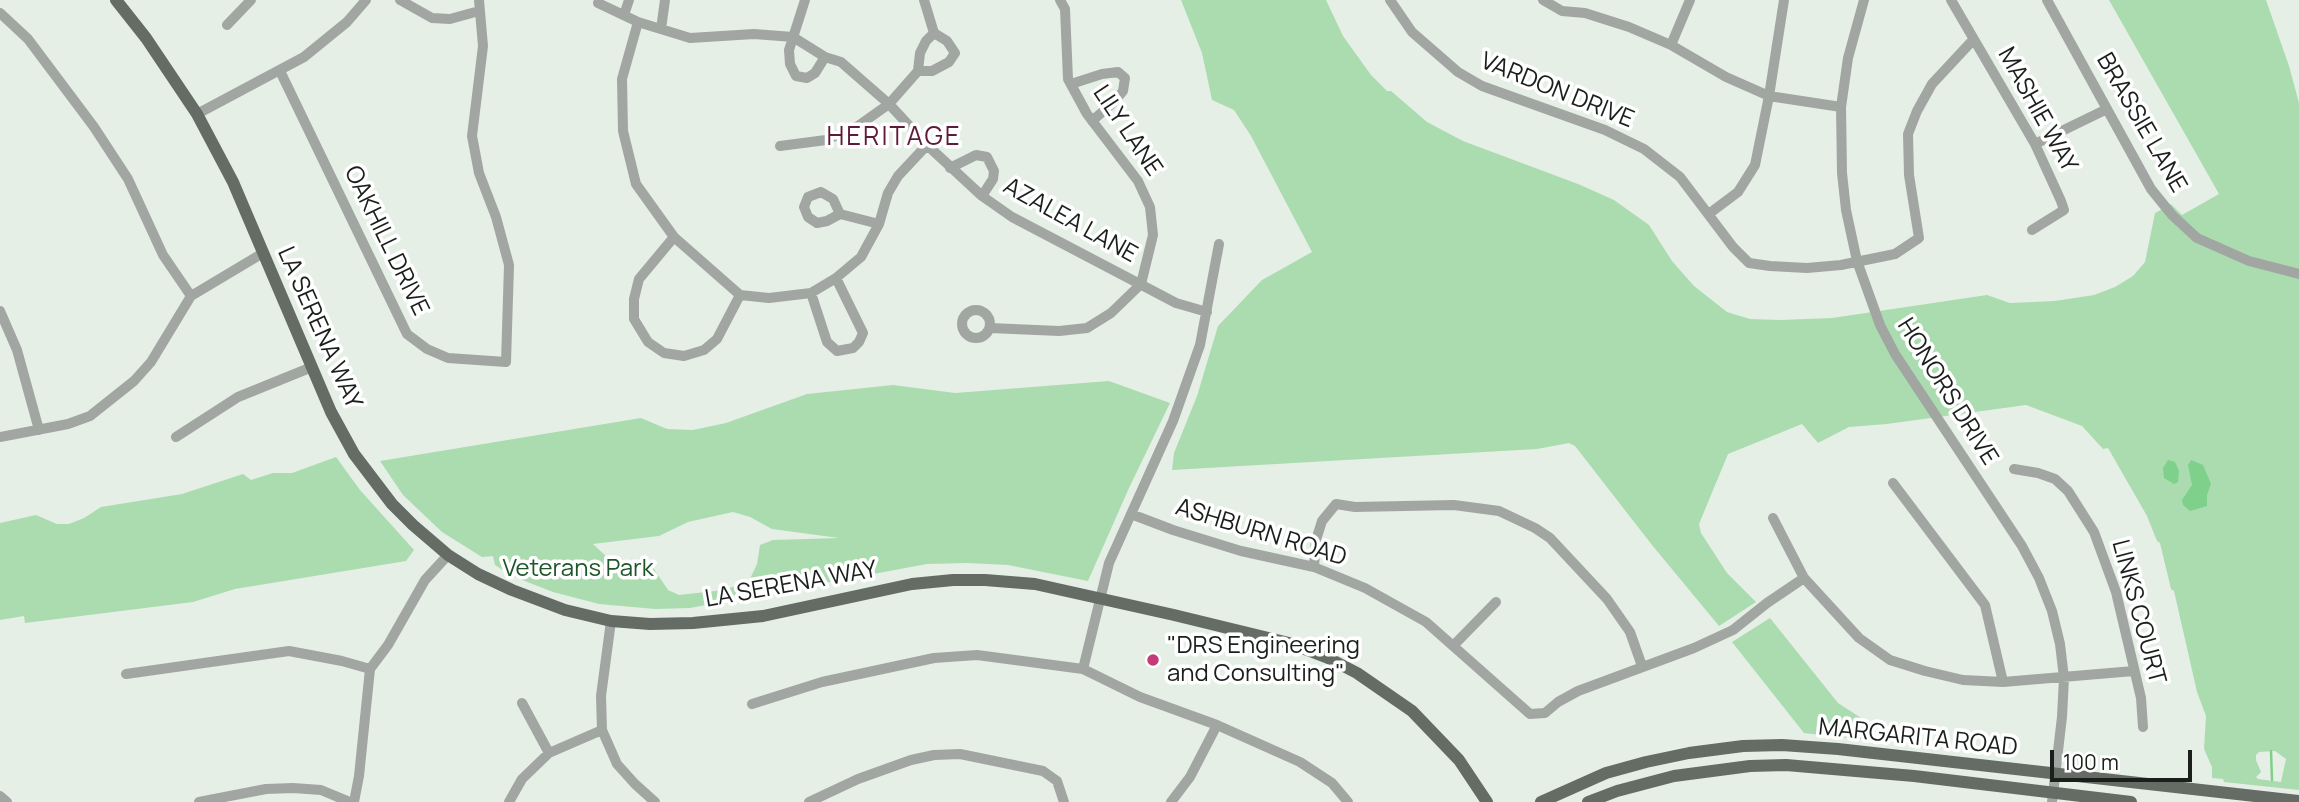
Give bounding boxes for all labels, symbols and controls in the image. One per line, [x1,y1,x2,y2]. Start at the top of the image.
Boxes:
street label: MASHIE WAY [1991,43,2083,177]
street label: VARDON DRIVE [1476,47,1638,135]
street label: BRASSIE LANE [2089,48,2193,198]
street label: LILY LANE [1086,80,1168,182]
district label: HERITAGE [827,122,961,154]
street label: OAKHILL DRIVE [337,162,435,320]
street label: AZALEA LANE [998,172,1142,270]
street label: LA SERENA WAY [270,243,368,413]
street label: HONORS DRIVE [1890,313,2004,471]
street label: ASHBURN ROAD [1172,493,1350,573]
street label: LINKS COURT [2105,537,2171,687]
park label: Veterans Park [502,555,654,583]
street label: LA SERENA WAY [703,556,879,614]
place label: "DRS Engineering and Consulting" [1167,632,1360,688]
marker: "DRS Engineering and Consulting" [1145,652,1161,668]
street label: MARGARITA ROAD [1817,713,2019,763]
scale bar [2054,736,2196,780]
text: 100 m [2063,748,2119,776]

